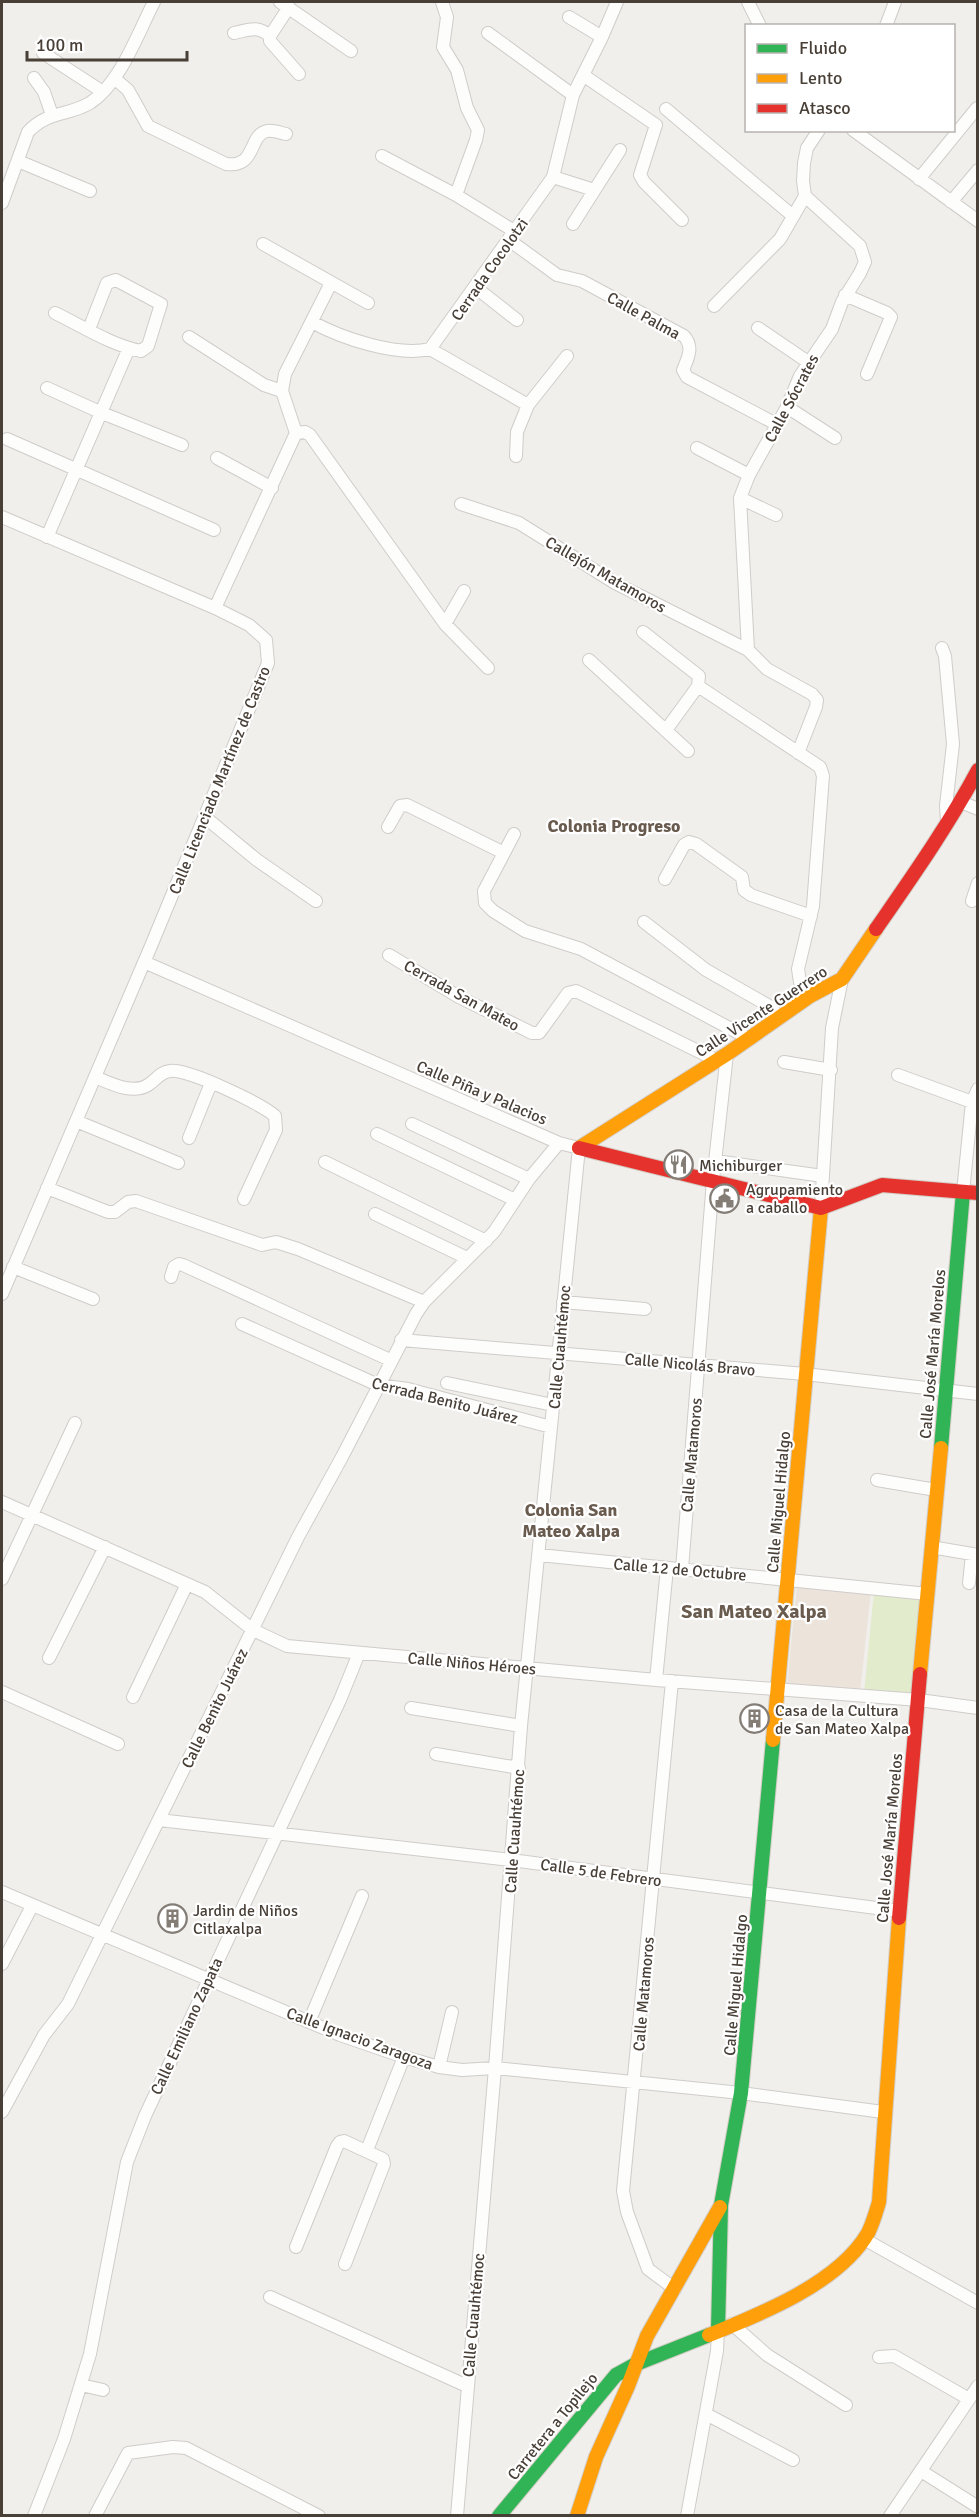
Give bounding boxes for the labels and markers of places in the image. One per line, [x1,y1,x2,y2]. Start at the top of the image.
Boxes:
restaurant icon: Michiburger [662,1149,694,1181]
place label: Michiburger [699,1156,782,1176]
place label: Agrupamiento a caballo [746,1180,843,1218]
public building icon: Agrupamiento a caballo [709,1182,741,1214]
place label: Casa de la Cultura de San Mateo Xalpa [775,1701,909,1739]
building icon: Casa de la Cultura de San Mateo Xalpa [738,1703,770,1735]
place label: Jardin de Niños Citlaxalpa [193,1901,298,1939]
building icon: Jardin de Niños Citlaxalpa [156,1903,188,1935]

